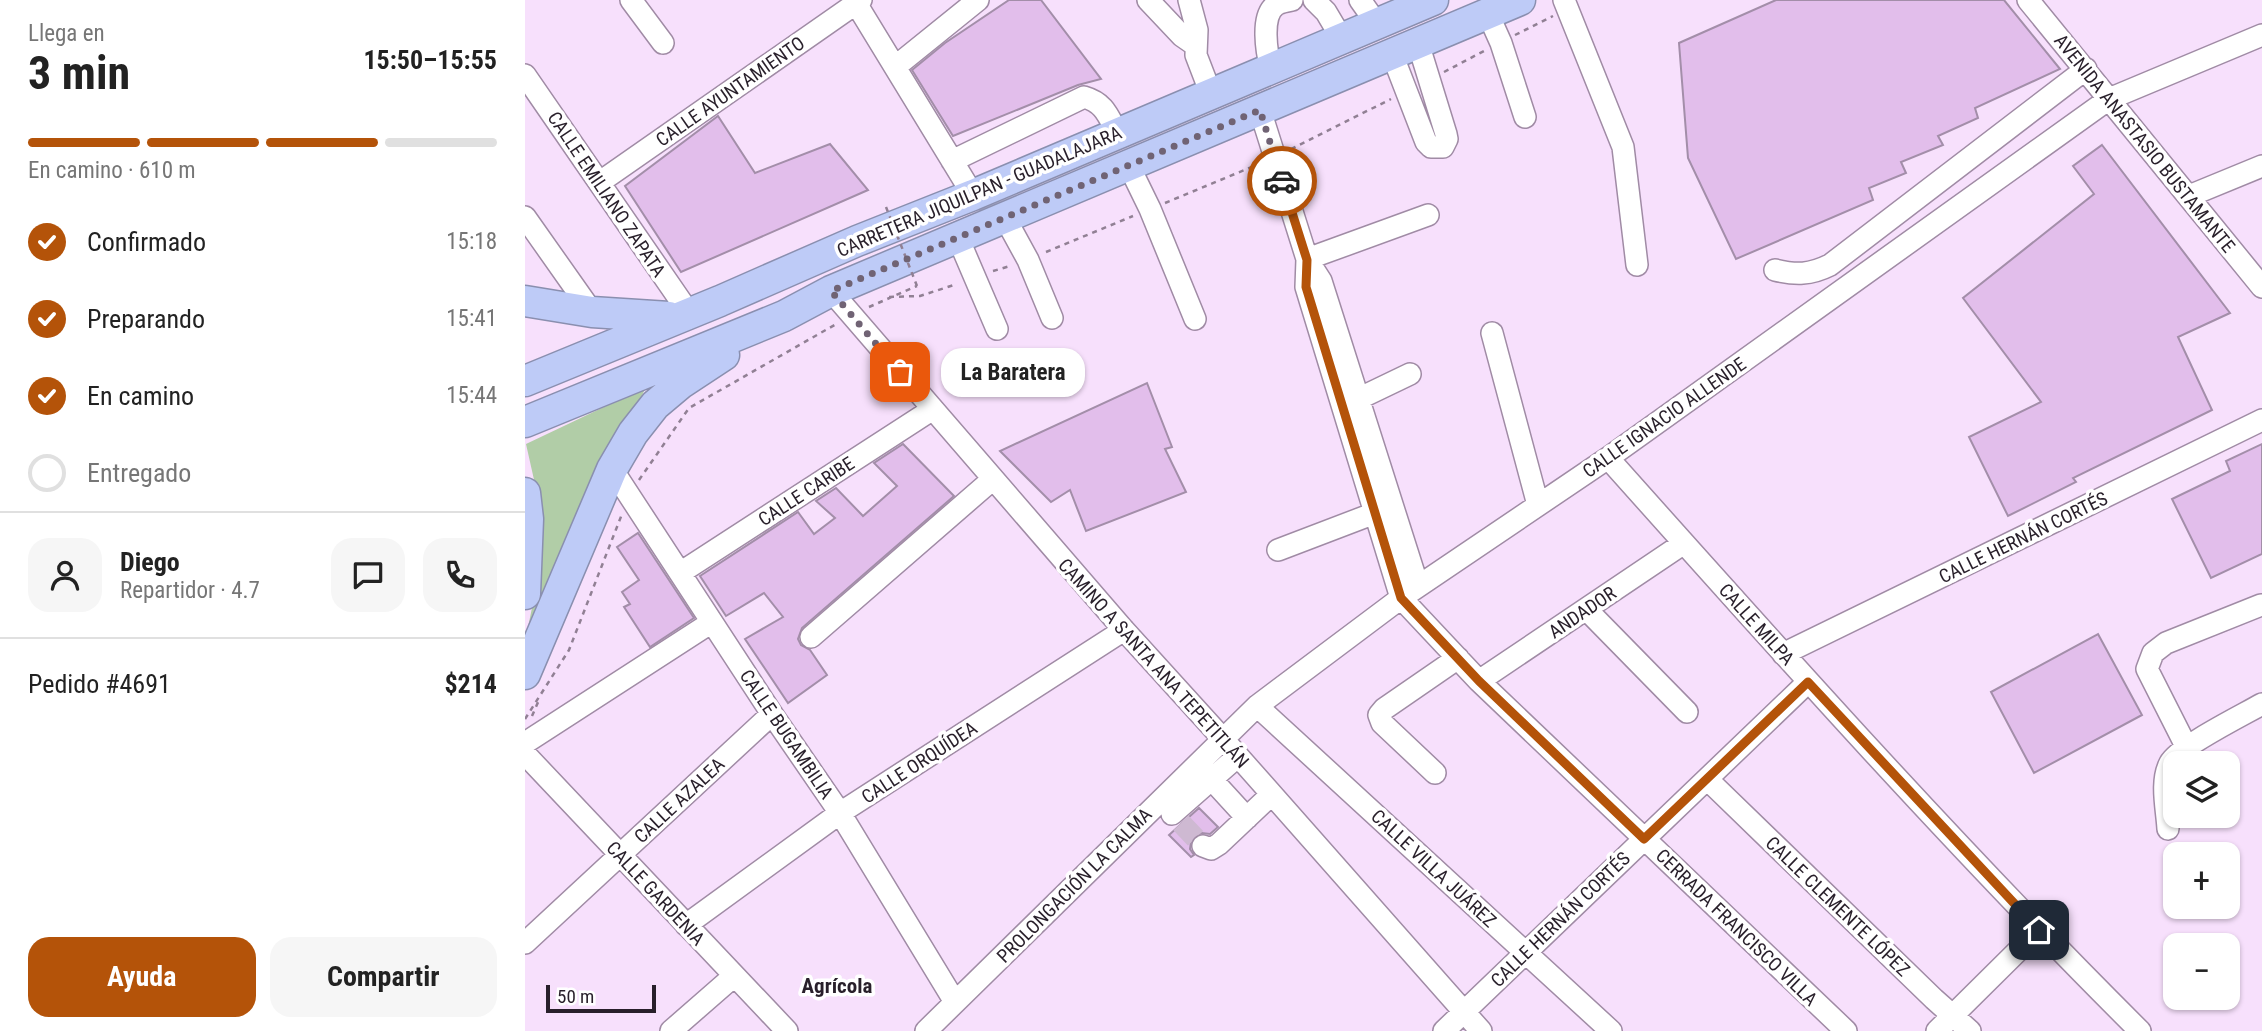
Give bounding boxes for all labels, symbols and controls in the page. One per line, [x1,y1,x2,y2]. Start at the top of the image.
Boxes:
text: Llega en [28,20,105,47]
street label: AVENIDA ANASTASIO BUSTAMANTE [2049,30,2240,257]
street label: CALLE AYUNTAMIENTO [652,31,809,151]
text: 15:50–15:55 [363,45,497,75]
text: 3 min [28,46,130,100]
street label: CALLE EMILIANO ZAPATA [543,107,671,281]
street label: CARRETERA JIQUILPAN - GUADALAJARA [833,121,1125,262]
courier [1247,146,1317,216]
text: En camino · 610 m [28,157,196,184]
icon: car [1263,162,1301,200]
icon: check [28,223,66,261]
text: Confirmado [87,227,206,257]
text: 15:18 [446,228,497,255]
icon: check [28,300,66,338]
text: Preparando [87,304,205,334]
text: 15:41 [446,305,497,332]
pin [870,342,930,402]
callout: La Baratera [942,348,1085,396]
street label: CALLE IGNACIO ALLENDE [1578,352,1750,483]
icon: bag [881,353,919,391]
text: La Baratera [960,359,1066,386]
icon: check [28,377,66,415]
text: En camino [87,381,194,411]
text: 15:44 [446,382,497,409]
street label: CALLE CARIBE [754,452,859,531]
text: Entregado [87,458,191,488]
street label: CALLE HERNÁN CORTÉS [1935,487,2111,588]
button: person [28,538,102,612]
button: chat [331,538,405,612]
button: phone [423,538,497,612]
text: Diego [120,547,180,577]
street label: CAMINO A SANTA ANA TEPETITLÁN [1053,554,1254,773]
text: Repartidor · 4.7 [120,577,260,604]
street label: CALLE MILPA [1714,579,1799,670]
street label: ANDADOR [1544,581,1620,643]
street label: CALLE BUGAMBILIA [735,665,838,803]
text: Pedido #4691 [28,669,171,699]
text: $214 [444,669,497,699]
street label: CALLE ORQUÍDEA [857,716,981,808]
map controls [2163,751,2240,1010]
button: layers [2163,751,2240,828]
street label: CALLE AZALEA [629,753,729,848]
street label: PROLONGACIÓN LA CALMA [992,803,1157,968]
street label: CALLE VILLA JUÁREZ [1366,804,1501,932]
street label: CALLE CLEMENTE LÓPEZ [1761,832,1915,981]
street label: CALLE GARDENIA [602,837,710,950]
button: + [2163,842,2240,919]
street label: CERRADA FRANCISCO VILLA [1651,844,1822,1011]
street label: CALLE HERNÁN CORTÉS [1486,847,1635,992]
pin [2009,900,2069,960]
icon: home [2020,911,2058,949]
button: − [2163,933,2240,1010]
button: Ayuda [28,937,256,1017]
button: Compartir [270,937,497,1017]
district label: Agrícola [802,974,873,998]
scale bar [546,982,656,1014]
text: 50 m [557,985,594,1008]

